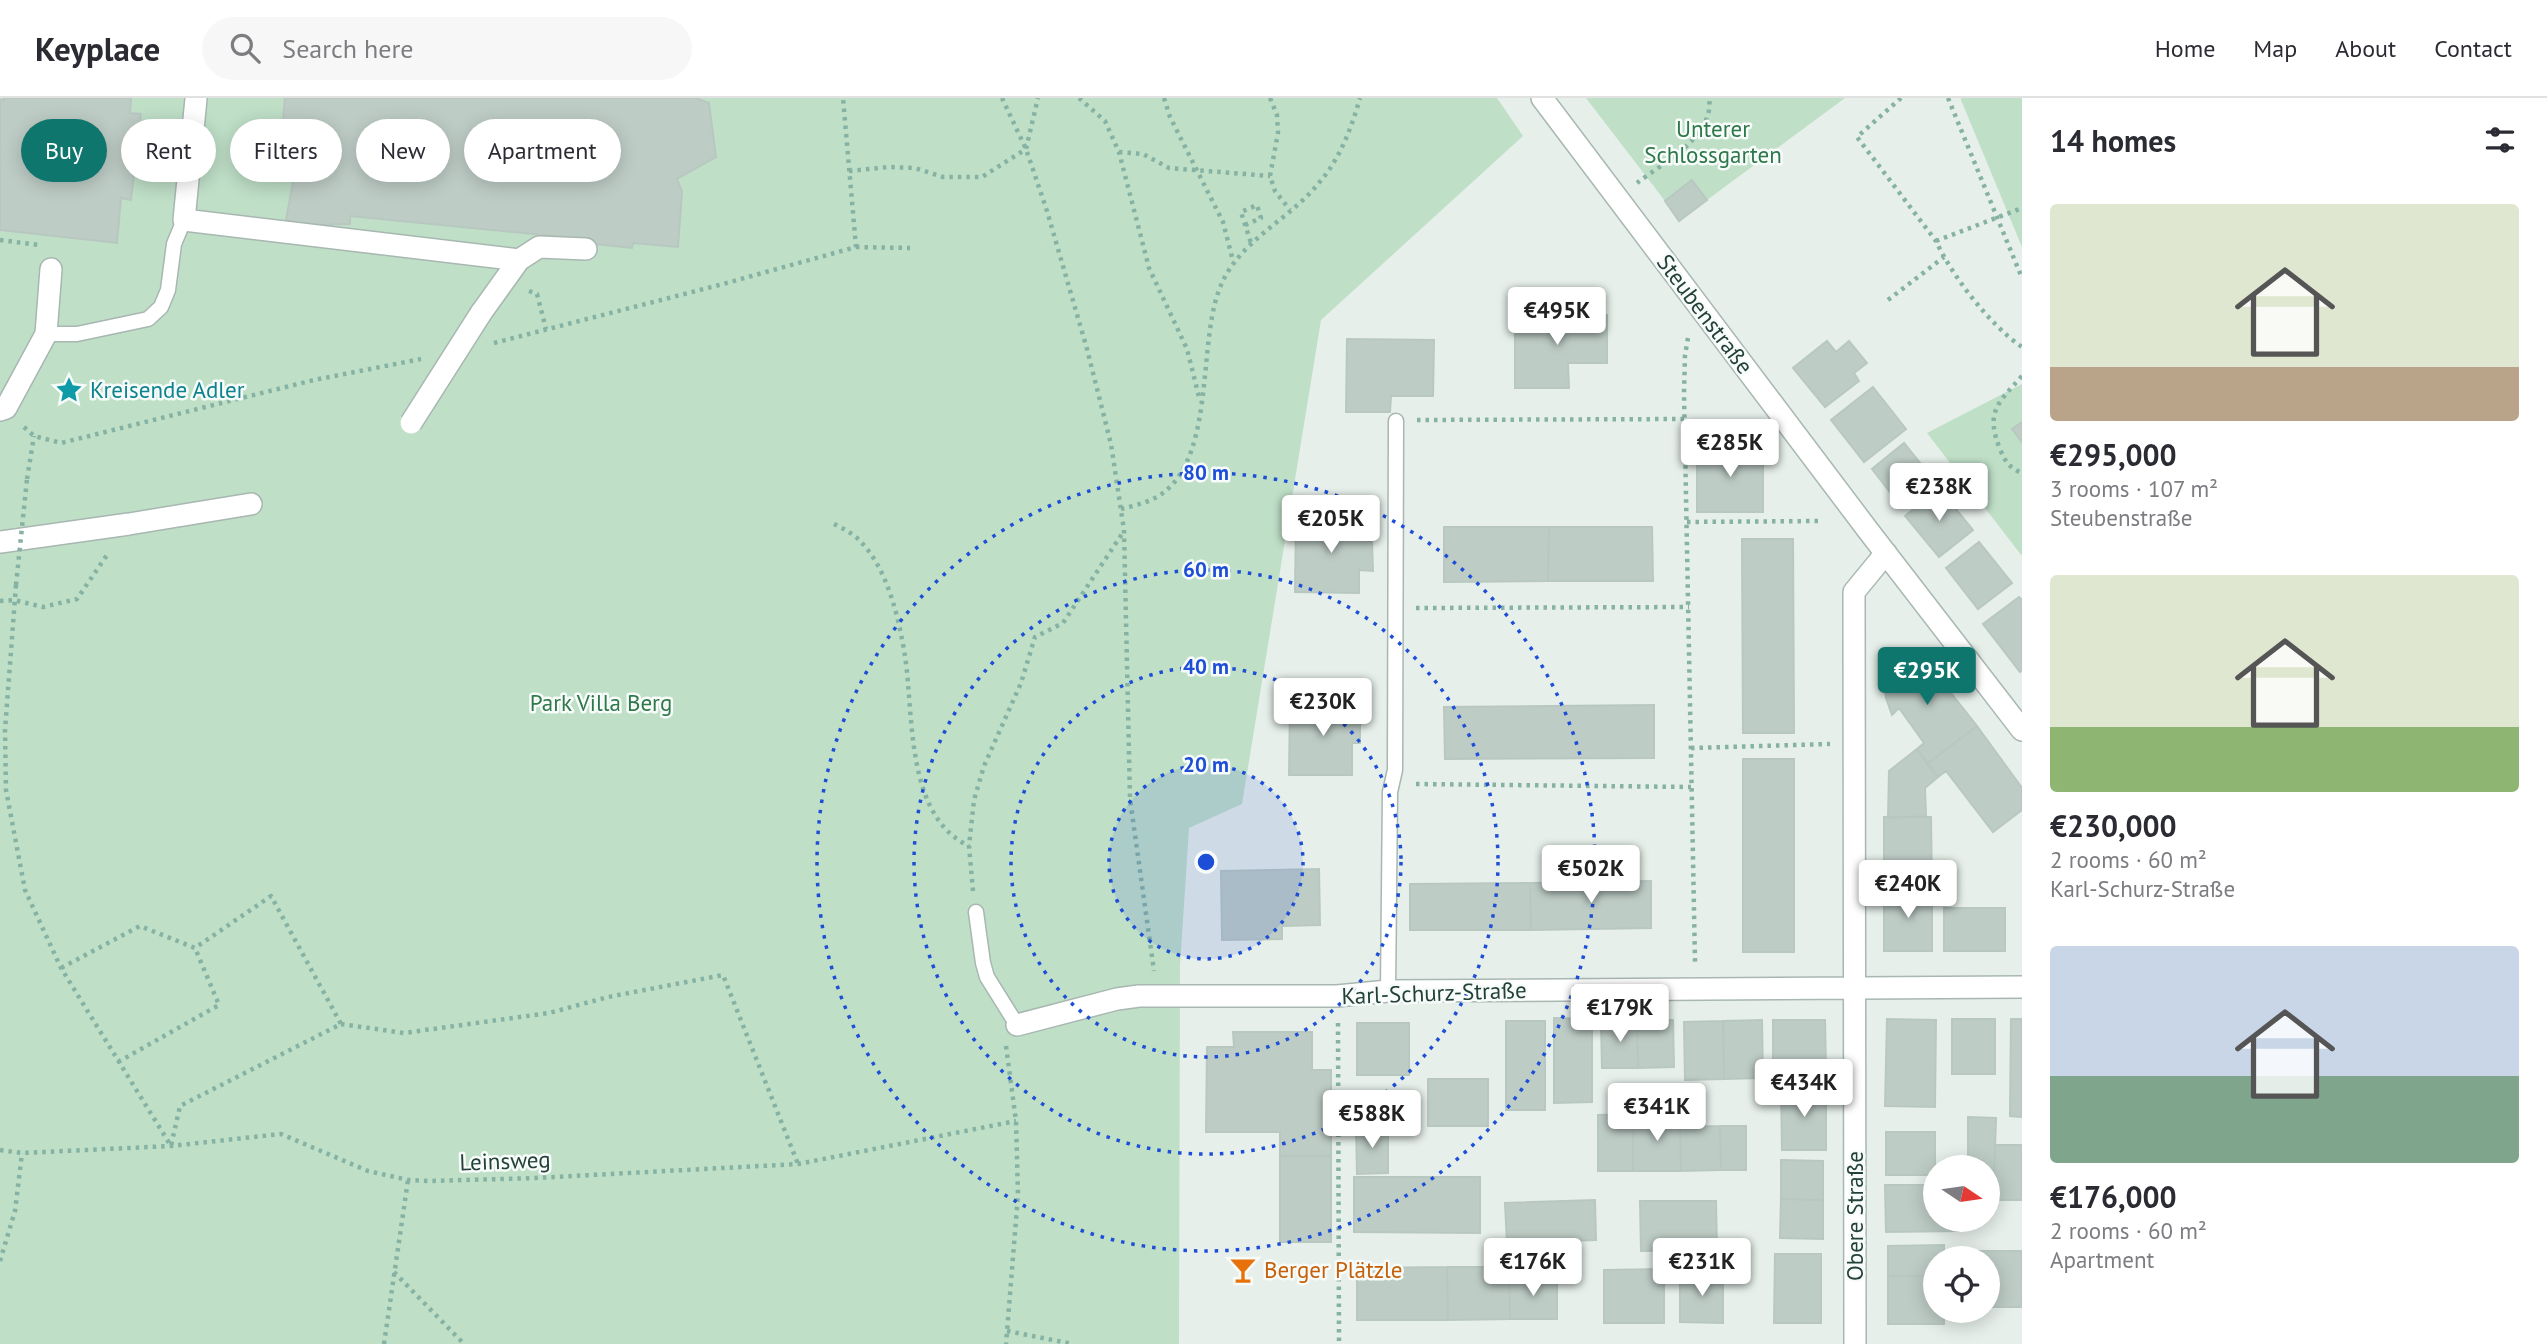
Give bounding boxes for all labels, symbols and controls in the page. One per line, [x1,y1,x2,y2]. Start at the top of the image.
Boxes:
search box [202,17,692,80]
text: Keyplace [35,27,160,70]
icon: search [226,29,264,67]
text: Search here [282,32,413,65]
text: Home [2155,33,2215,64]
text: Map [2253,33,2297,64]
text: About [2335,33,2396,64]
text: Contact [2434,33,2512,64]
park label: Unterer Schlossgarten [1644,114,1782,169]
chip: Buy [21,119,107,182]
chip: Rent [121,119,216,182]
chip: Filters [230,119,342,182]
chip: New [356,119,450,182]
chip: Apartment [464,119,621,182]
text: 14 homes [2050,121,2176,160]
icon: filters [2481,121,2519,159]
street label: Steubenstraße [1651,248,1760,379]
icon: home [2222,249,2348,375]
pin: €495K [1508,288,1606,347]
text: €495K [1524,295,1590,324]
place icon: Kreisende Adler [54,375,84,405]
place label: Kreisende Adler [90,375,245,404]
pin: €285K [1681,420,1779,479]
text: €285K [1697,427,1763,456]
text: €295,000 [2050,435,2177,474]
text: 80 m [1183,459,1229,486]
pin: €238K [1890,464,1988,523]
text: €238K [1906,471,1972,500]
text: 3 rooms · 107 m² [2050,474,2218,503]
pin: €205K [1282,496,1380,555]
text: €205K [1298,503,1364,532]
text: Steubenstraße [2050,503,2193,532]
text: 60 m [1183,556,1229,583]
icon: home [2222,620,2348,746]
pin: €295K [1878,648,1976,707]
text: 40 m [1183,653,1229,680]
text: €295K [1894,655,1960,684]
pin: €230K [1274,678,1372,738]
text: €230K [1290,686,1356,715]
park label: Park Villa Berg [530,688,672,717]
text: 20 m [1183,751,1229,778]
text: €230,000 [2050,806,2177,845]
text: 2 rooms · 60 m² [2050,845,2207,874]
pin: €502K [1542,846,1640,905]
centre of rings [1194,850,1218,874]
text: €502K [1558,853,1624,882]
pin: €240K [1859,860,1957,920]
text: €240K [1875,868,1941,897]
text: Karl-Schurz-Straße [2050,874,2235,903]
street label: Karl-Schurz-Straße [1341,975,1527,1010]
pin: €179K [1571,984,1669,1044]
icon: home [2222,991,2348,1117]
text: €179K [1587,992,1653,1021]
pin: €434K [1755,1060,1853,1119]
text: €434K [1771,1067,1837,1096]
pin: €341K [1608,1084,1706,1143]
pin: €588K [1323,1090,1421,1150]
text: €341K [1624,1091,1690,1120]
text: €588K [1339,1098,1405,1127]
street label: Leinsweg [459,1144,551,1177]
street label: Obere Straße [1840,1151,1869,1281]
north arrow [1923,1155,2000,1232]
map controls [1923,1155,2000,1323]
text: €176,000 [2050,1177,2177,1216]
text: 2 rooms · 60 m² [2050,1216,2207,1245]
pin: €176K [1484,1238,1582,1298]
pin: €231K [1653,1238,1751,1298]
text: Apartment [2050,1245,2154,1274]
text: €176K [1500,1246,1566,1275]
text: €231K [1669,1246,1735,1275]
button: locate [1923,1246,2000,1323]
bar icon: Berger Plätzle [1228,1255,1258,1285]
place label: Berger Plätzle [1264,1255,1402,1284]

